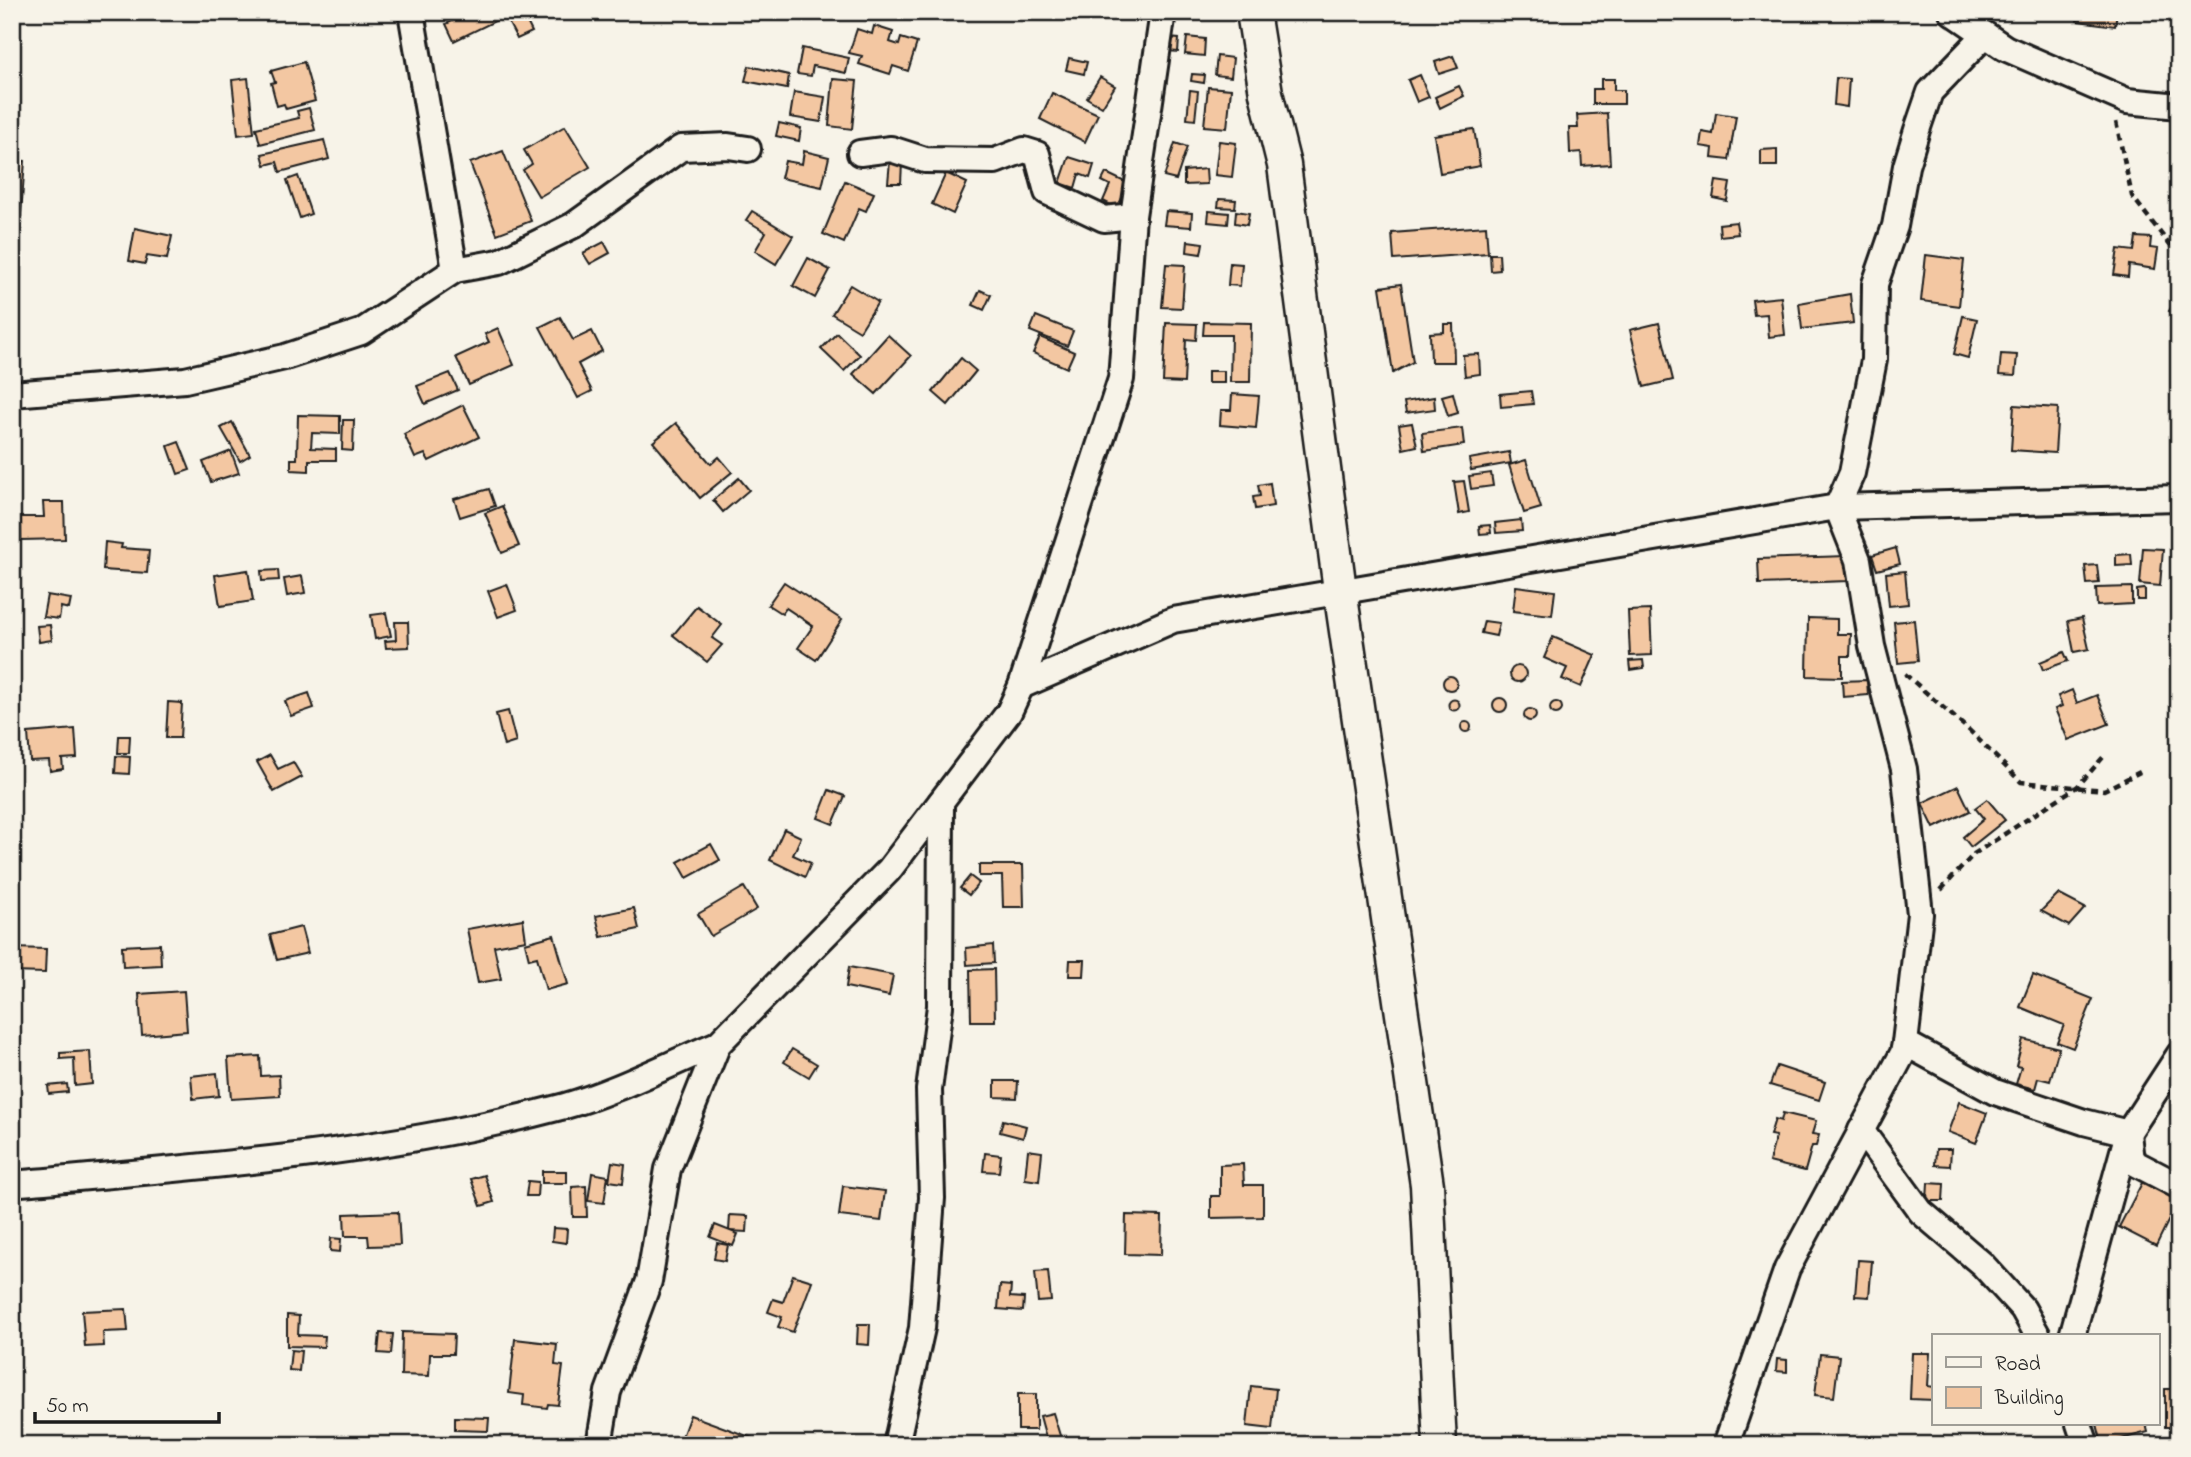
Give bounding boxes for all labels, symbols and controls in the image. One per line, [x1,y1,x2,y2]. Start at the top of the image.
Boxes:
legend [1932,1334,2160,1426]
text: Road [1995,1350,2041,1380]
scale bar [35,1380,219,1424]
text: Building [1994,1384,2064,1416]
text: 50 m [46,1392,89,1422]

